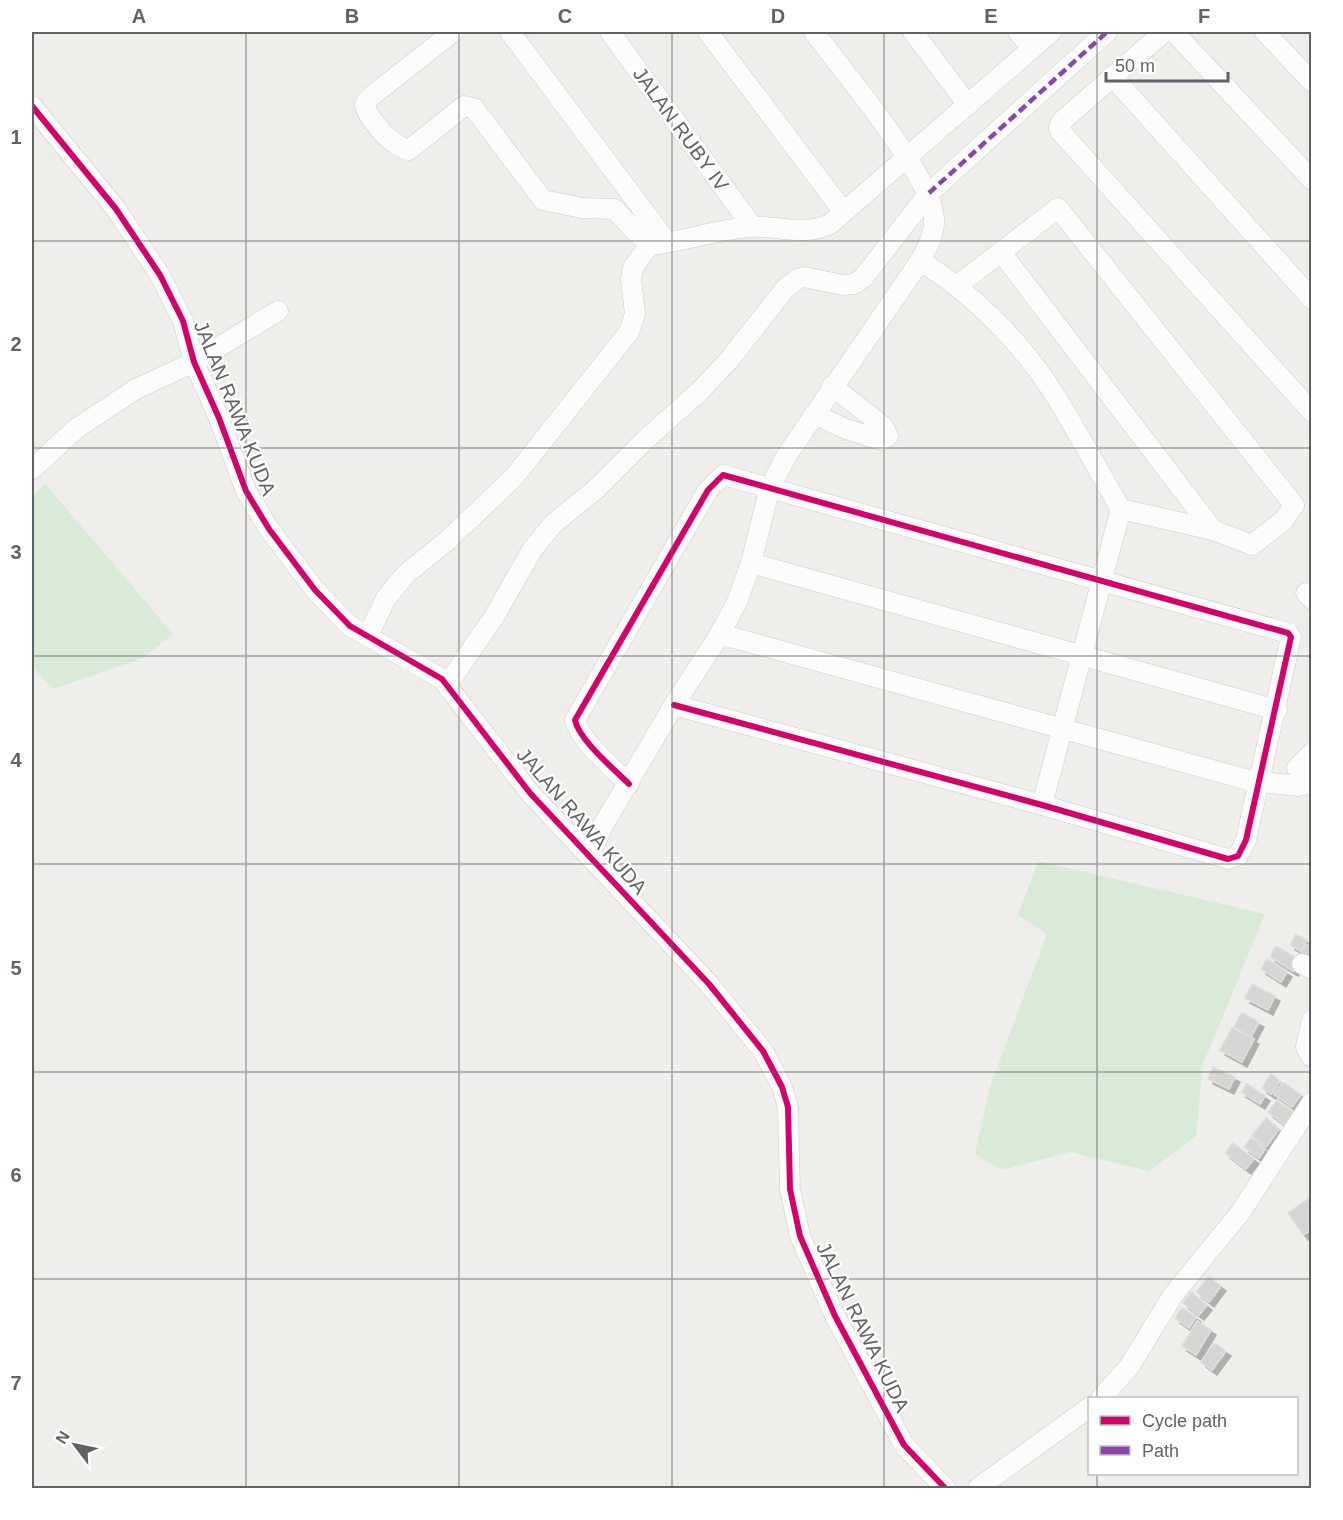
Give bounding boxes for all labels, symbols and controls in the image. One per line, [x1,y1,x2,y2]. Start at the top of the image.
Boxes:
text: A [132,5,146,27]
text: B [345,5,359,27]
text: C [558,5,572,27]
text: D [771,5,785,27]
text: E [984,5,998,27]
text: F [1198,5,1210,27]
scale bar [1106,45,1228,83]
text: 50 m [1115,56,1155,76]
street label: JALAN RUBY IV [629,63,734,196]
text: 1 [10,126,22,148]
street label: JALAN RAWA KUDA [190,317,280,499]
text: 2 [10,333,22,355]
text: 3 [10,541,22,563]
street label: JALAN RAWA KUDA [513,743,652,899]
text: 4 [10,749,22,771]
text: 5 [10,957,22,979]
text: 6 [10,1164,22,1186]
street label: JALAN RAWA KUDA [812,1238,914,1416]
text: 7 [10,1372,22,1394]
legend [1088,1397,1298,1475]
text: Cycle path [1142,1411,1227,1431]
north arrow [45,1415,105,1475]
text: N [52,1428,73,1447]
text: Path [1142,1441,1179,1461]

